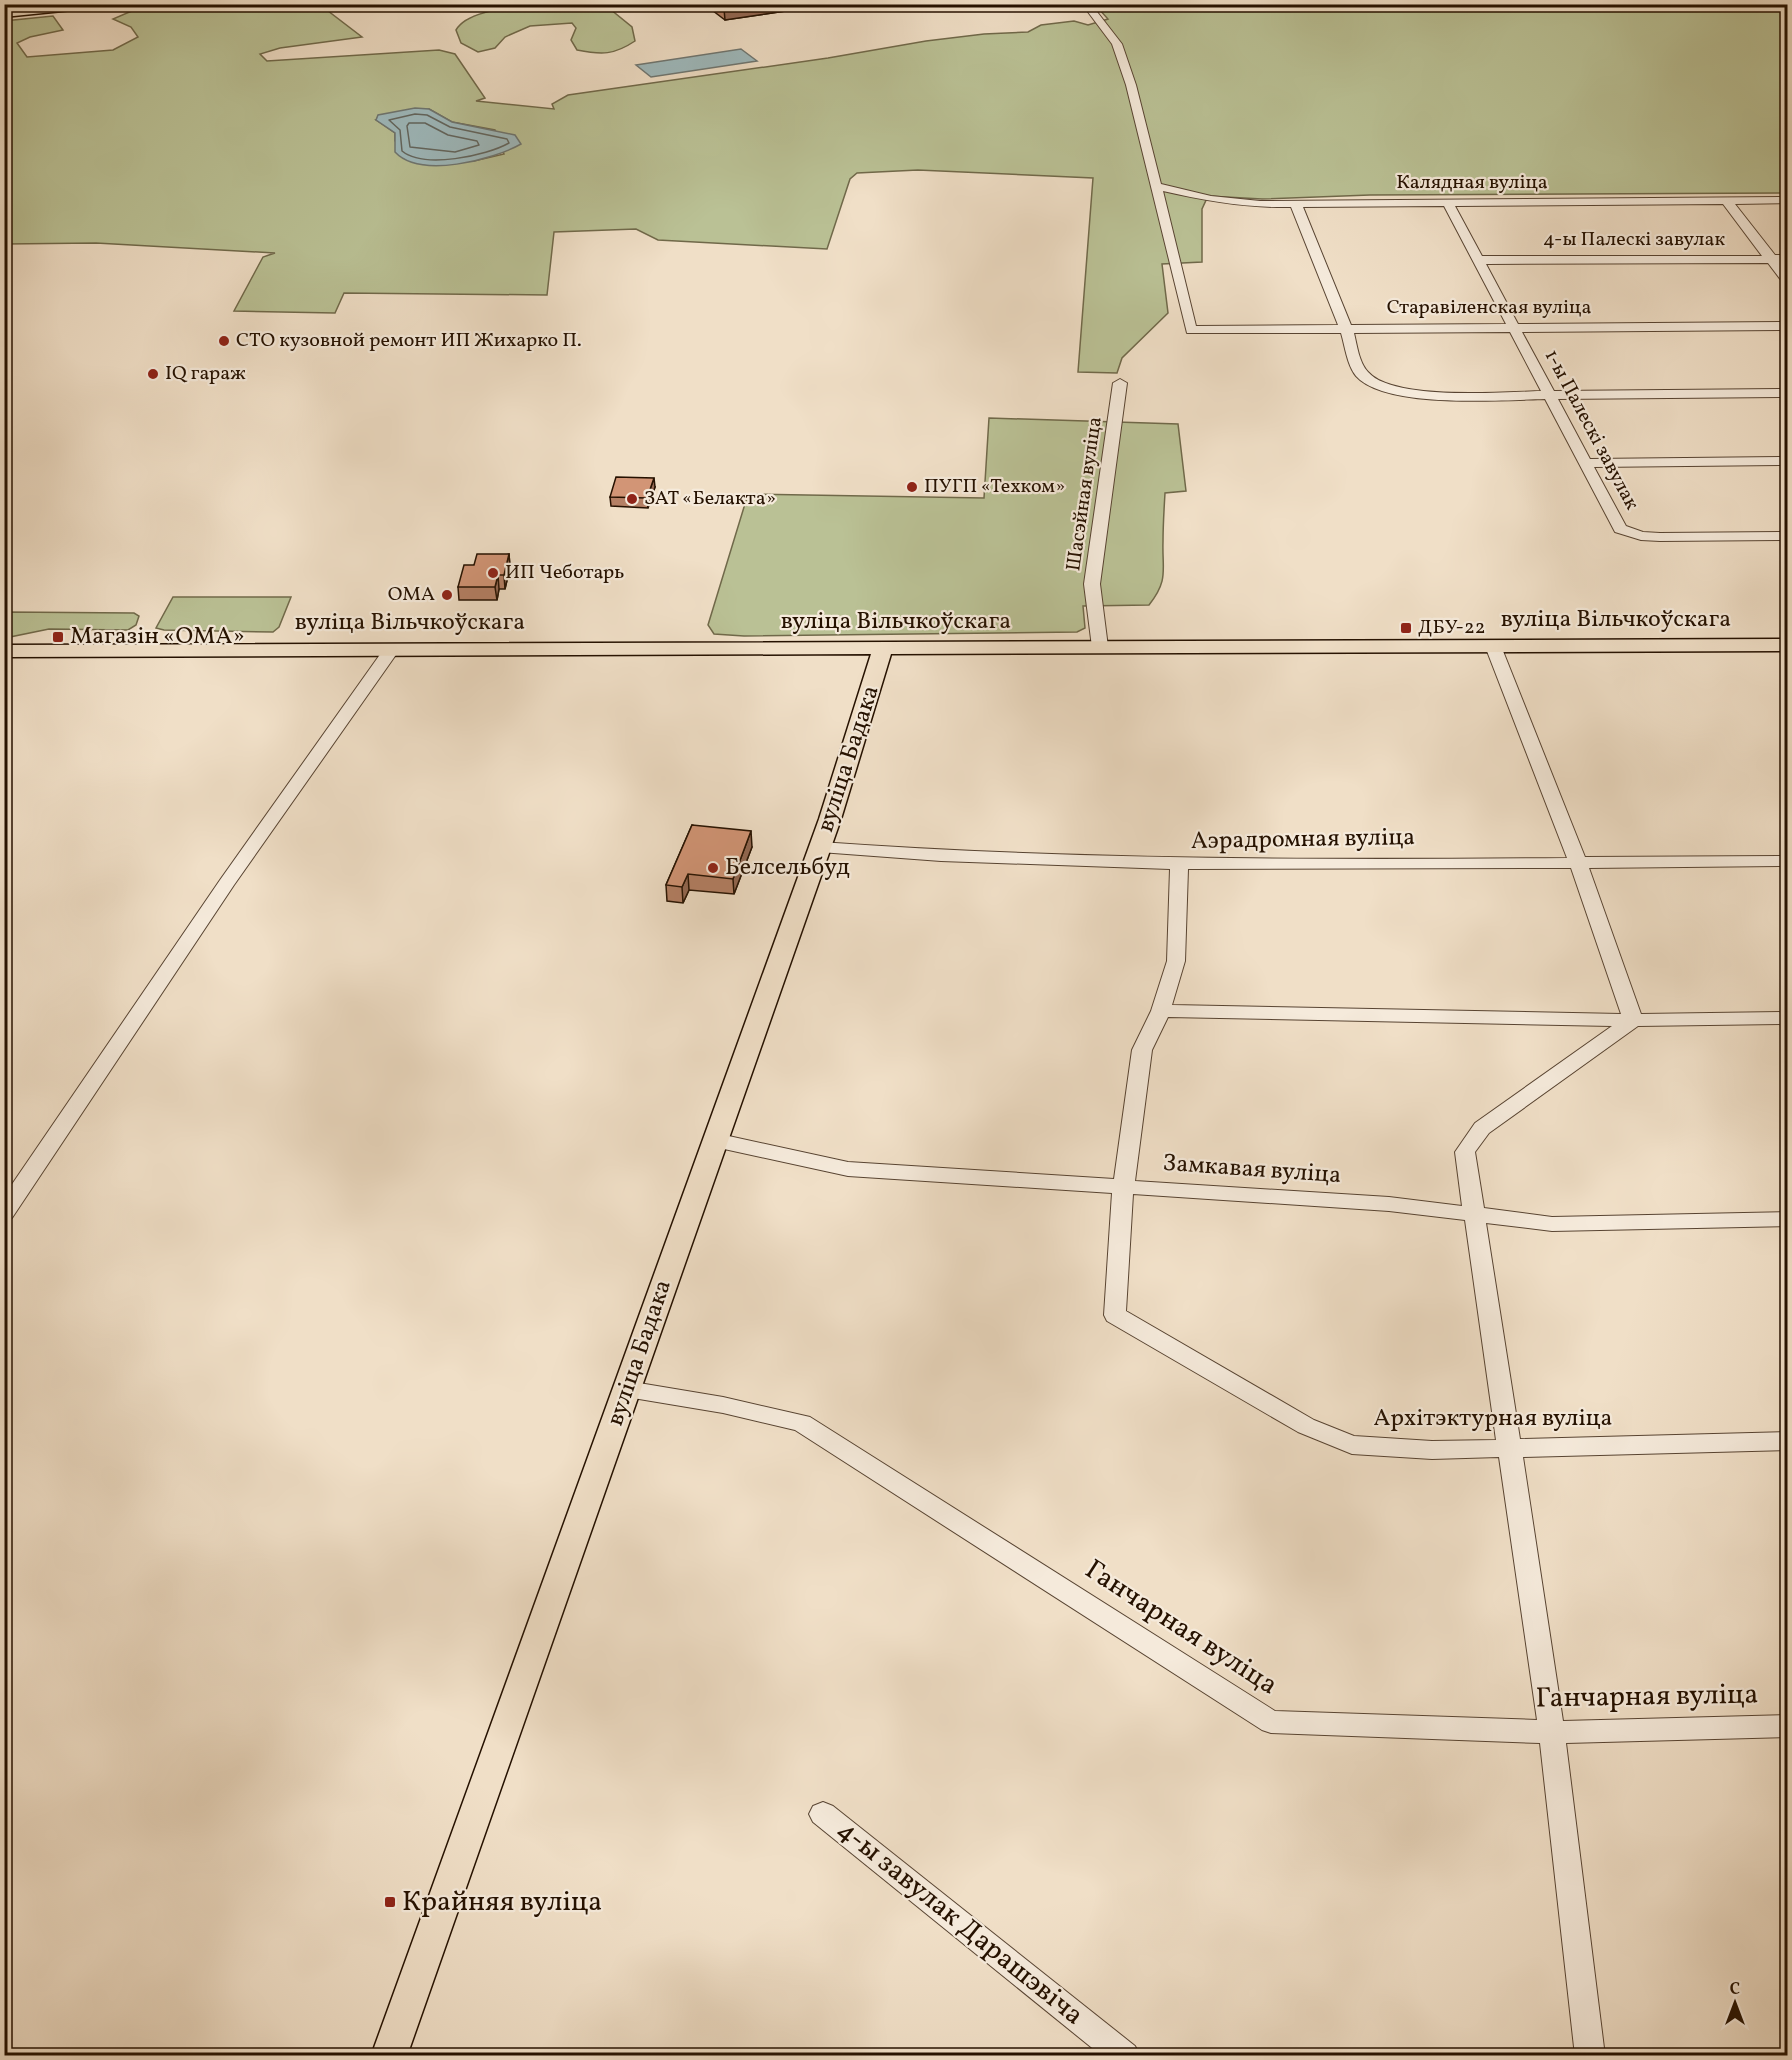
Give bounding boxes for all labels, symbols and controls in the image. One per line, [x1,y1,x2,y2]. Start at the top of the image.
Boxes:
street label: Калядная вуліца [1396,169,1548,197]
street label: 4-ы Палескі завулак [1543,226,1725,254]
street label: Старавіленская вуліца [1387,294,1591,322]
place label: СТО кузовной ремонт ИП Жихарко П. [236,327,582,355]
marker: СТО кузовной ремонт ИП Жихарко П. [217,334,231,348]
street label: 1-ы Палескі завулак [1537,345,1645,516]
place label: IQ гараж [165,360,246,388]
marker: IQ гараж [146,367,160,381]
street label: Шасэйная вуліца [1060,415,1110,573]
place label: ПУГП «Техком» [924,473,1065,501]
marker: ПУГП «Техком» [905,480,919,494]
place label: ЗАТ «Белакта» [644,485,776,513]
marker: ЗАТ «Белакта» [625,492,639,506]
place label: ИП Чеботарь [505,559,624,587]
marker: ИП Чеботарь [486,566,500,580]
place label: ОМА [388,581,435,609]
marker: ОМА [440,588,454,602]
street label: вуліца Вільчкоўскага [1501,603,1731,637]
street label: вуліца Вільчкоўскага [781,605,1011,639]
street label: вуліца Вільчкоўскага [295,606,525,640]
place label: ДБУ-22 [1418,614,1485,642]
place label: Магазін «ОМА» [70,620,245,654]
marker: ДБУ-22 [1399,621,1413,635]
marker: Магазін «ОМА» [51,630,65,644]
street label: вуліца Бадака [809,681,889,837]
street label: Аэрадромная вуліца [1191,821,1415,859]
place label: Белсельбуд [725,851,850,885]
marker: Белсельбуд [706,861,720,875]
street label: Замкавая вуліца [1162,1147,1342,1193]
street label: вуліца Бадака [599,1275,681,1431]
street label: Архітэктурная вуліца [1373,1402,1613,1436]
street label: Ганчарная вуліца [1077,1551,1285,1705]
street label: Ганчарная вуліца [1535,1676,1759,1718]
street label: 4-ы завулак Дарашэвіча [828,1811,1092,2035]
place label: Крайняя вуліца [402,1883,602,1922]
marker: Крайняя вуліца [383,1895,397,1909]
north arrow [1705,1973,1765,2033]
text: С [1730,1979,1740,2001]

